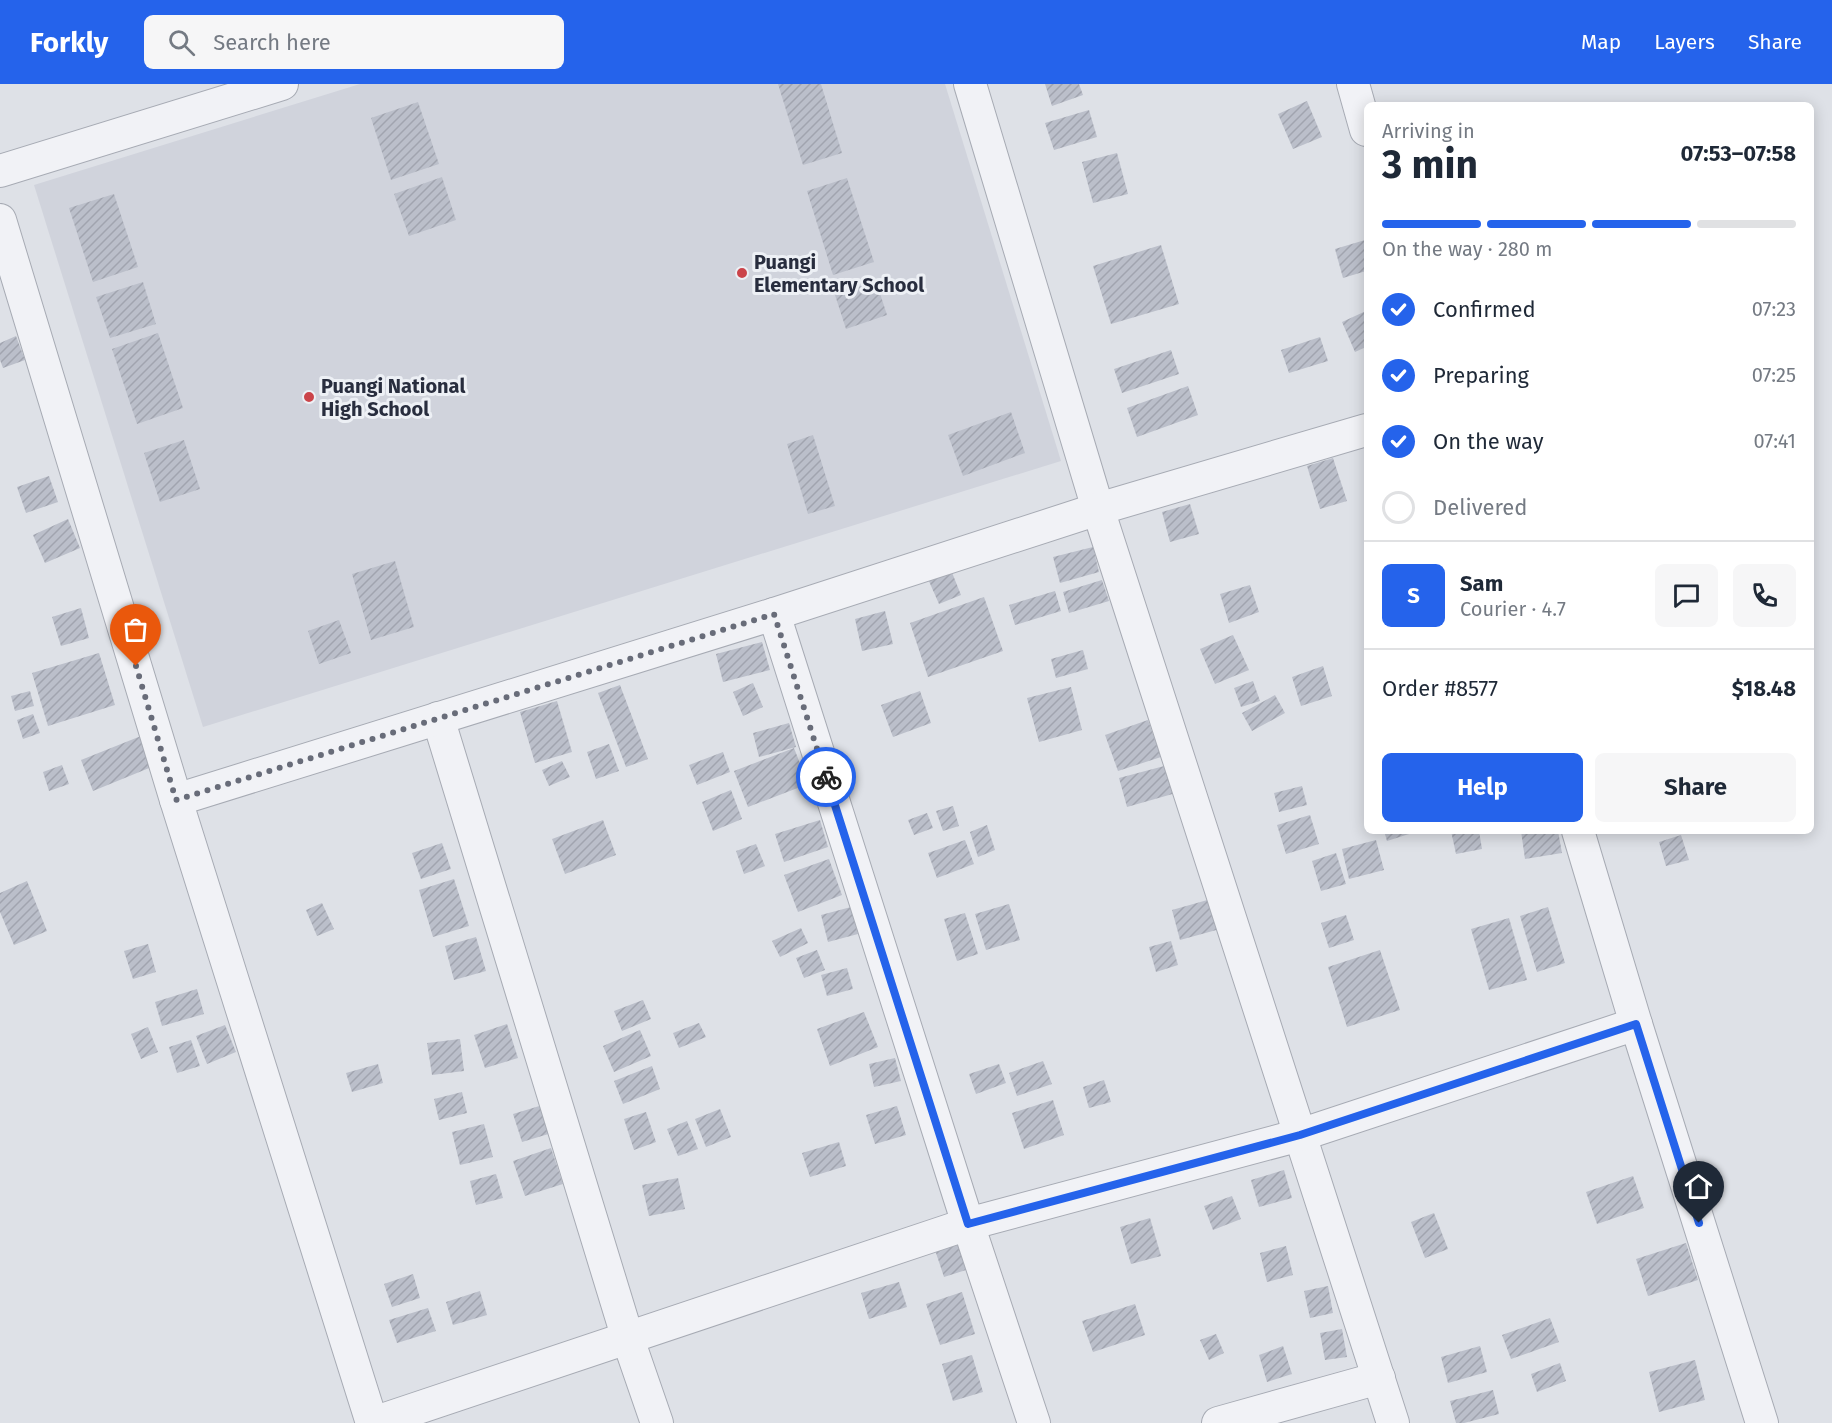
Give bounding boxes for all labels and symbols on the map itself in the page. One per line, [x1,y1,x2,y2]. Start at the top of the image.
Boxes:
place label: Puangi Elementary School [754,250,924,297]
marker: Puangi Elementary School [735,266,749,280]
place label: Puangi National High School [321,374,465,421]
marker: Puangi National High School [302,390,316,404]
pin [110,604,161,666]
courier [796,747,856,807]
pin [1673,1161,1724,1223]

